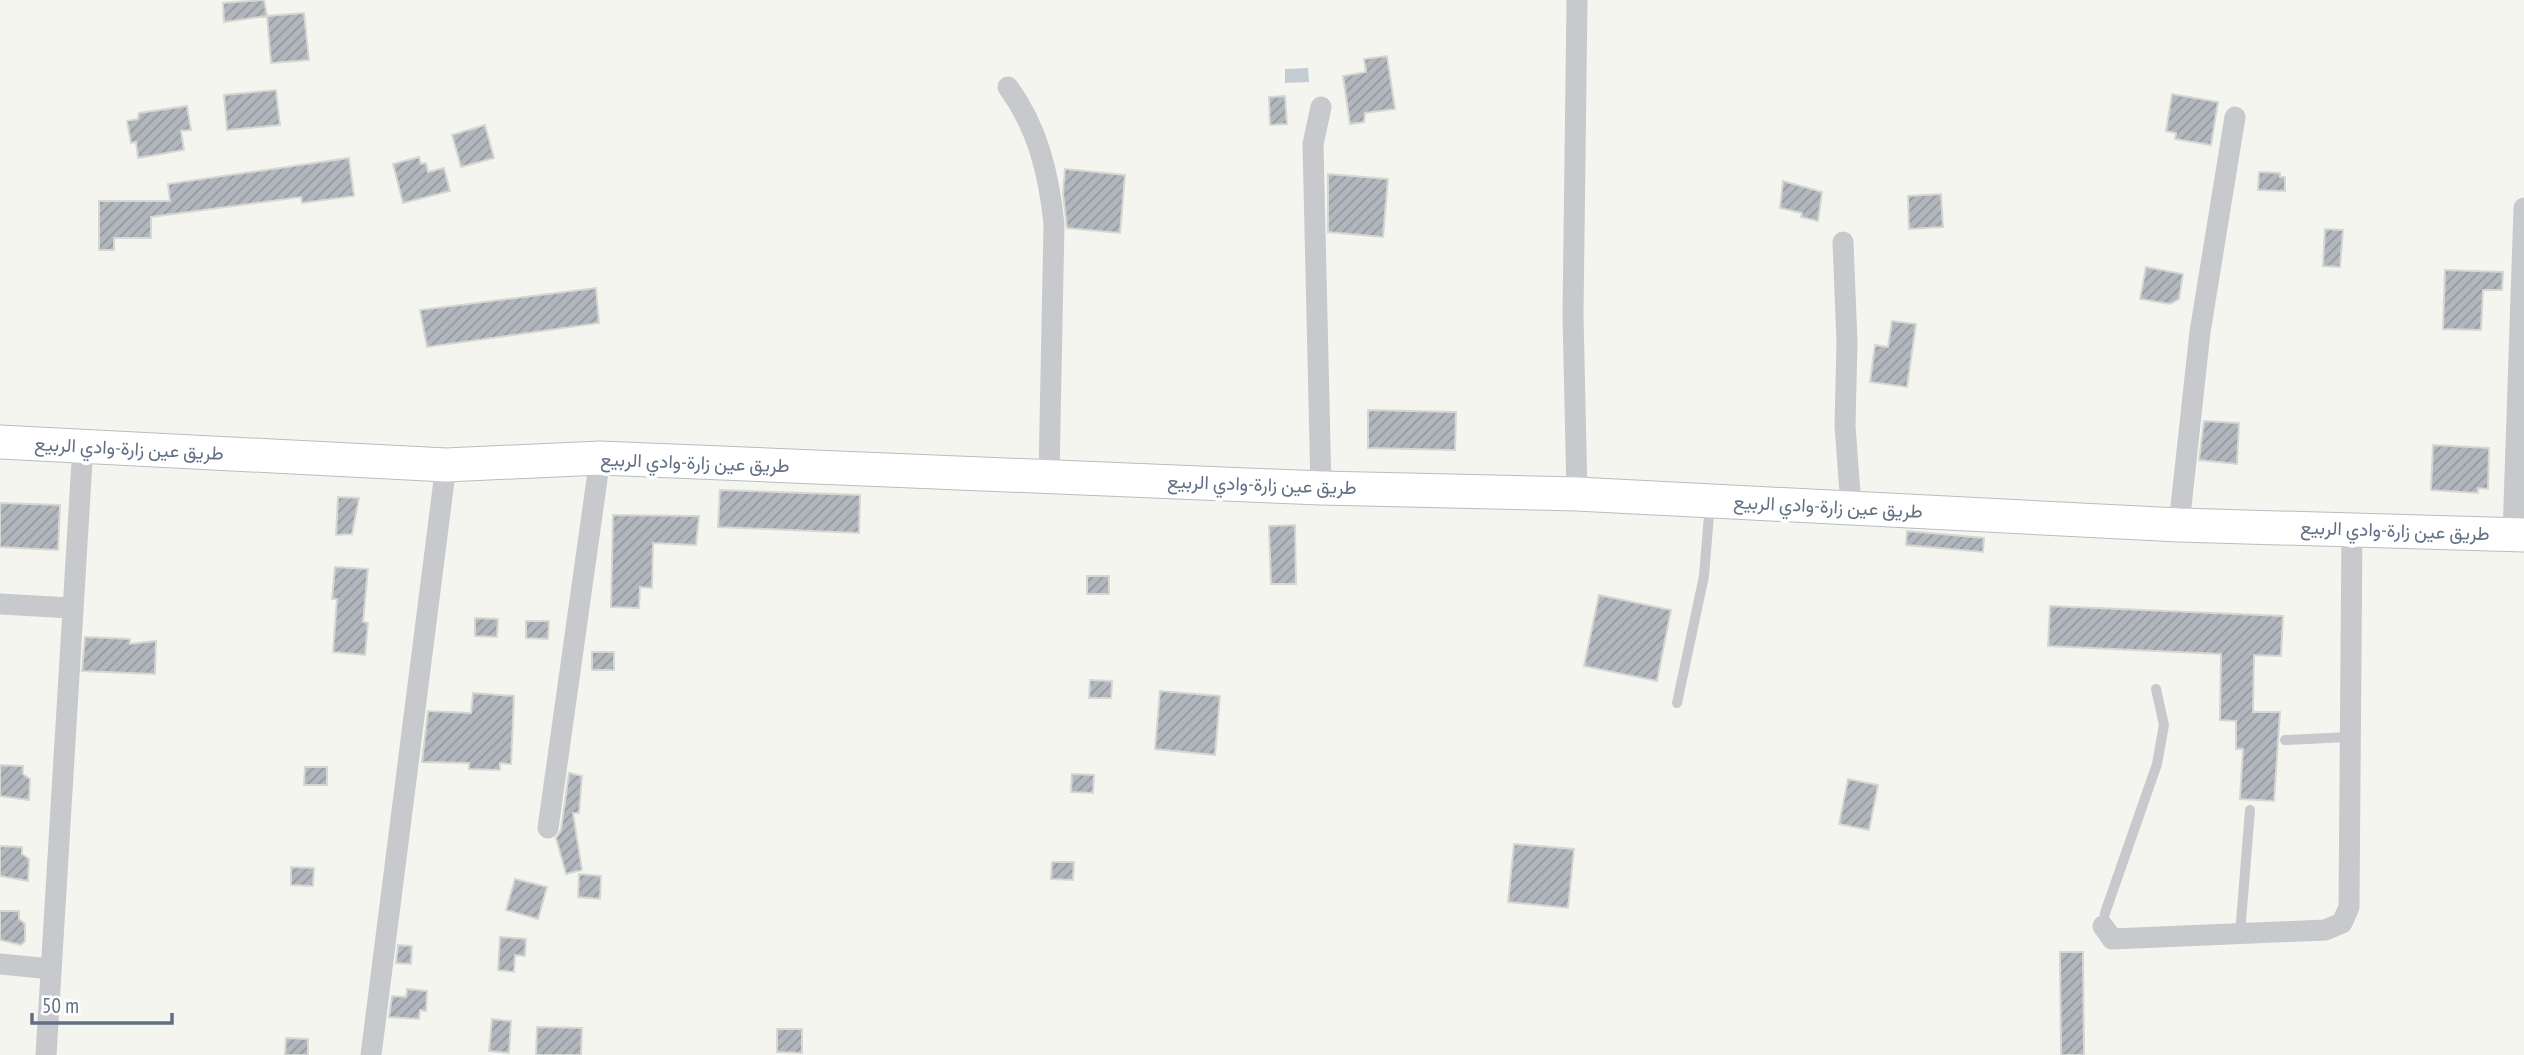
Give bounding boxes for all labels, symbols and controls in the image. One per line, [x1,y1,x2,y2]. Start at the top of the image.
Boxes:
street label: طريق عين زارة-وادي الربيع [34,431,224,469]
street label: طريق عين زارة-وادي الربيع [600,447,790,481]
street label: طريق عين زارة-وادي الربيع [1167,469,1357,503]
street label: طريق عين زارة-وادي الربيع [1733,489,1923,527]
street label: طريق عين زارة-وادي الربيع [2300,515,2490,549]
scale bar [32,982,172,1026]
text: 50 m [42,992,79,1019]

